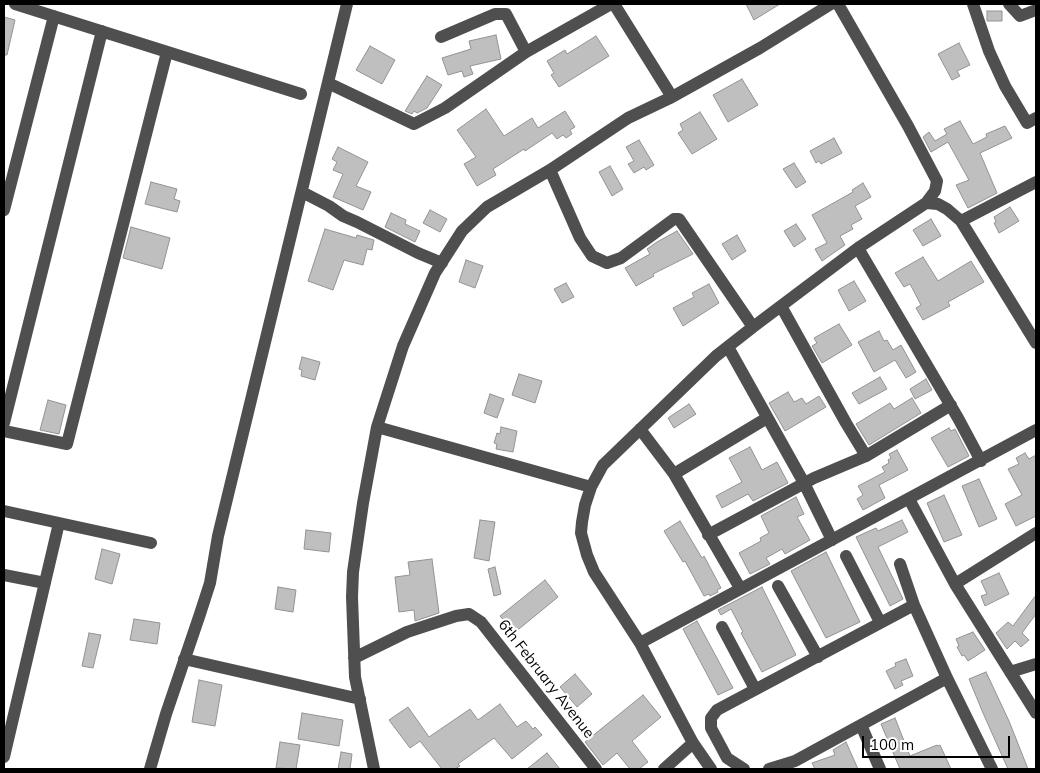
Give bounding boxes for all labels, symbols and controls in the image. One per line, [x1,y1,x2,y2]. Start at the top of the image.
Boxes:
street label: 6th February Avenue [494,616,598,742]
scale bar [865,726,1012,758]
text: 100 m [870,735,914,754]

